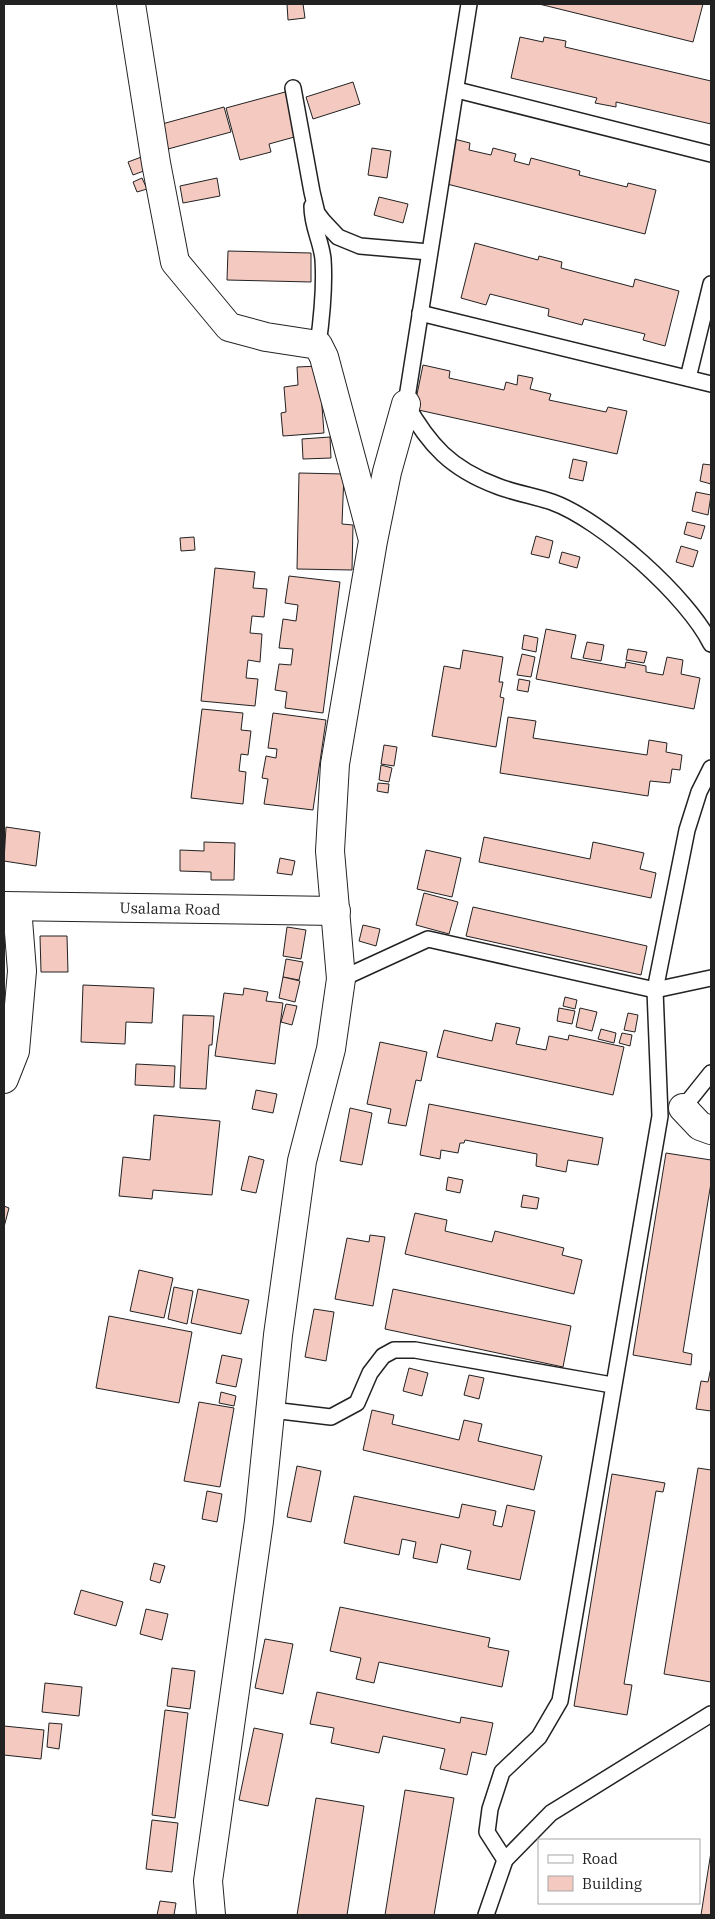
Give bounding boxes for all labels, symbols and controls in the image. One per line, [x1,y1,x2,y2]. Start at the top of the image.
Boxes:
street label: Usalama Road [119,898,221,919]
legend [538,1839,700,1904]
text: Road [582,1849,618,1868]
text: Building [582,1874,642,1893]

